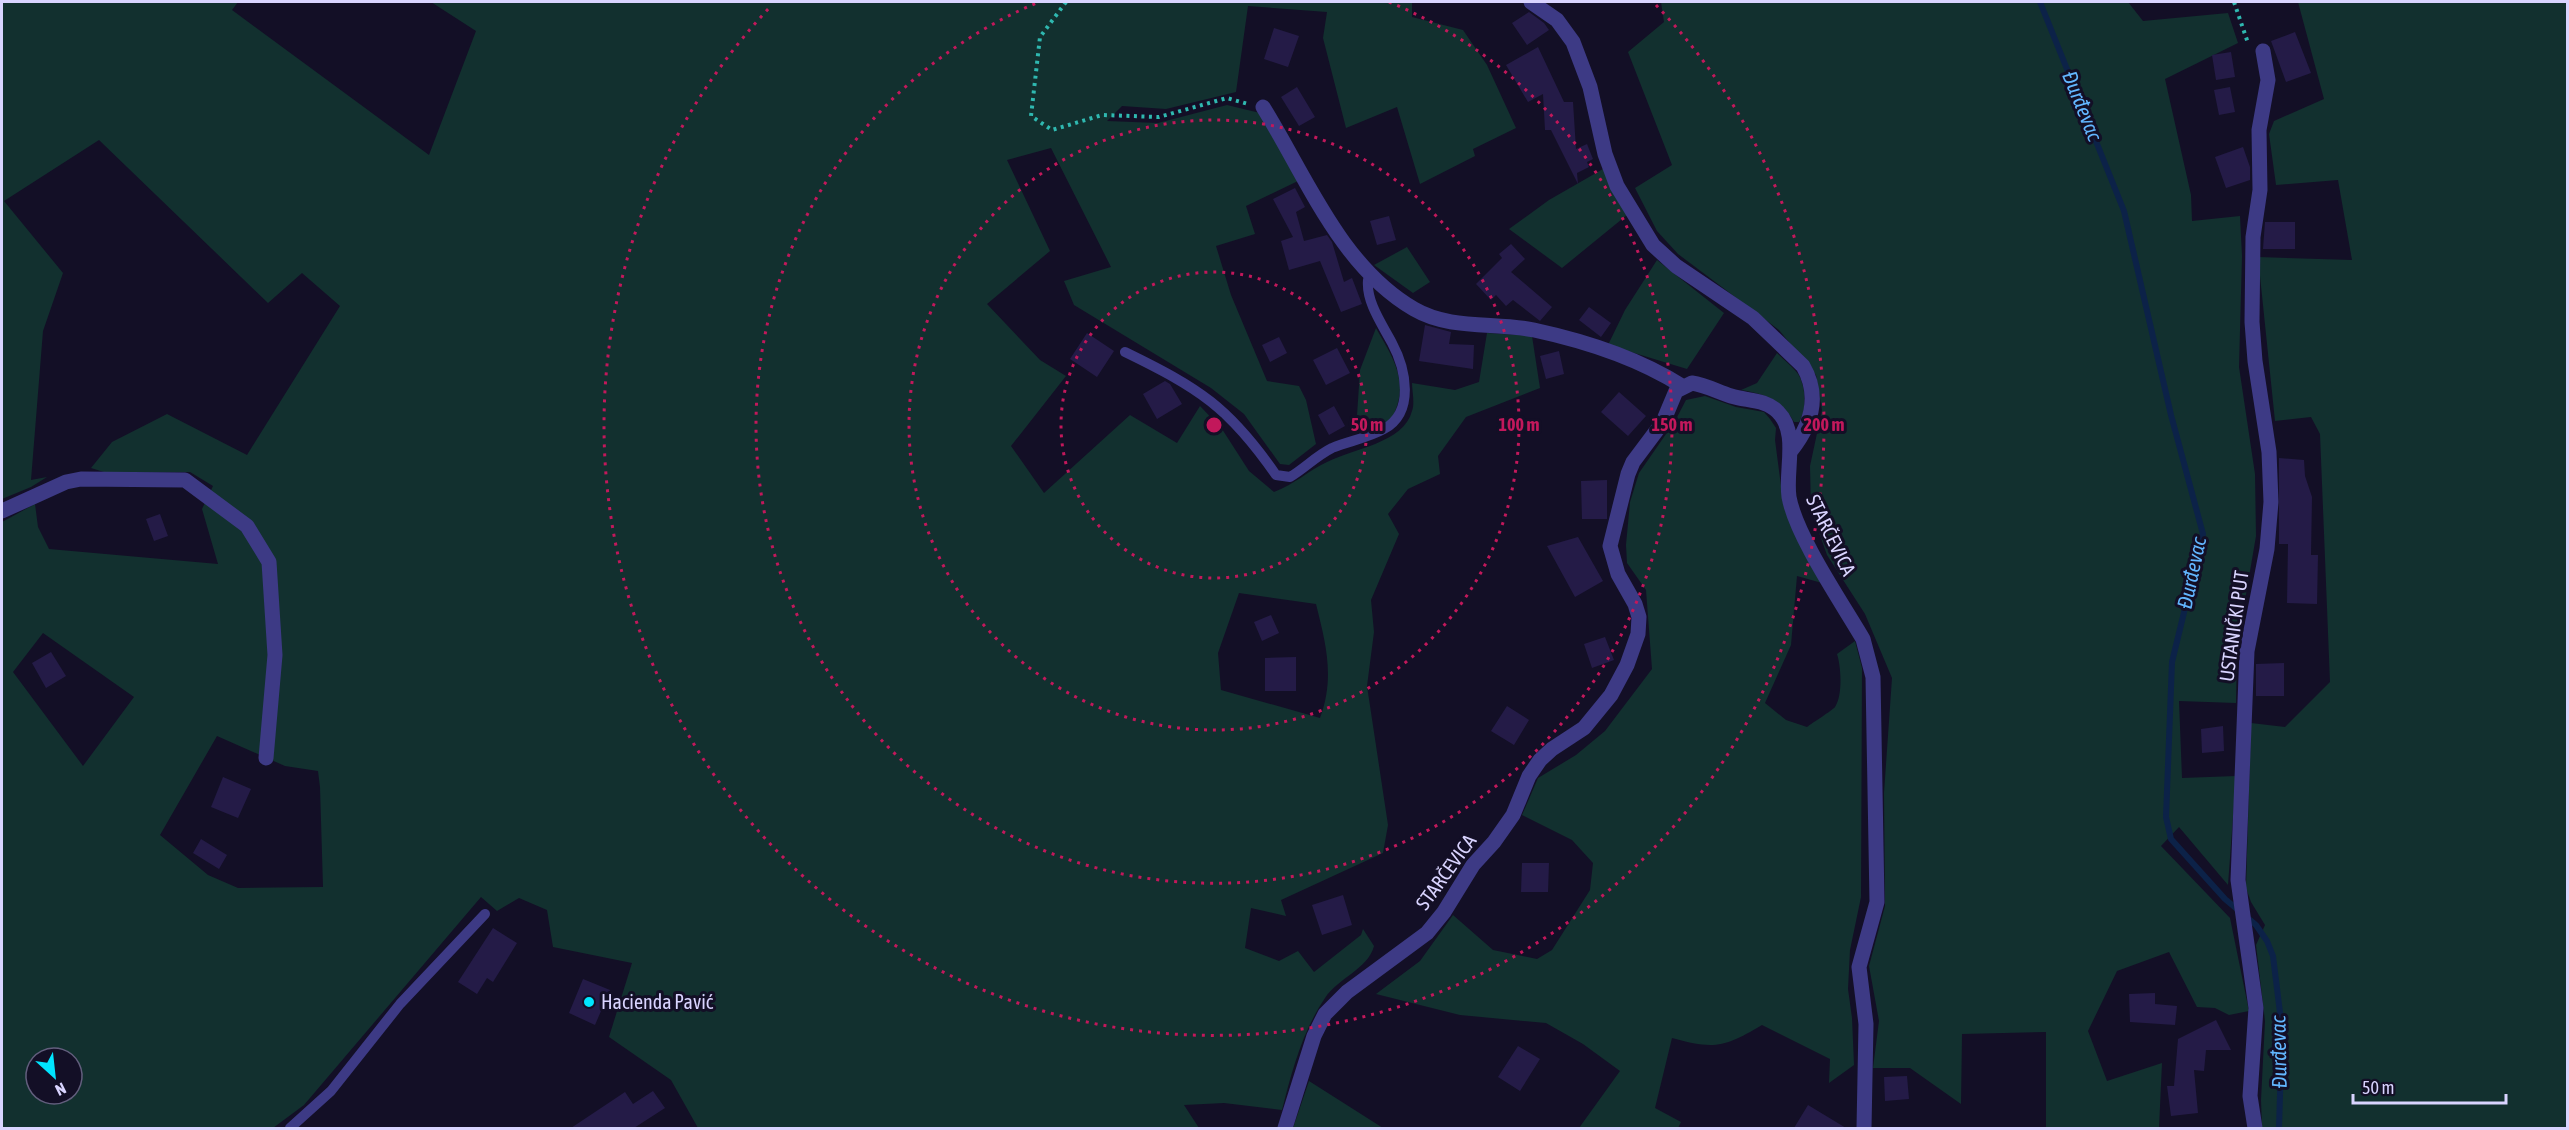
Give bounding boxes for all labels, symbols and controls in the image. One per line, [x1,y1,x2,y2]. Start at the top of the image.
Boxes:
water label: Đurđevac [2058,67,2108,145]
text: 50 m [1351,414,1383,435]
text: 100 m [1499,414,1539,435]
text: 150 m [1652,414,1692,435]
text: 200 m [1804,414,1844,435]
centre of rings [1204,415,1224,435]
street label: STARČEVICA [1802,491,1861,579]
water label: Đurđevac [2172,533,2211,611]
street label: USTANIČKI PUT [2214,569,2253,683]
street label: STARČEVICA [1411,830,1481,914]
place label: Hacienda Pavić [601,990,714,1013]
marker: Hacienda Pavić [582,995,596,1009]
water label: Đurđevac [2265,1014,2291,1089]
north arrow [24,1046,84,1106]
scale bar [2353,1067,2506,1105]
text: 50 m [2362,1077,2394,1098]
text: N [53,1079,69,1100]

